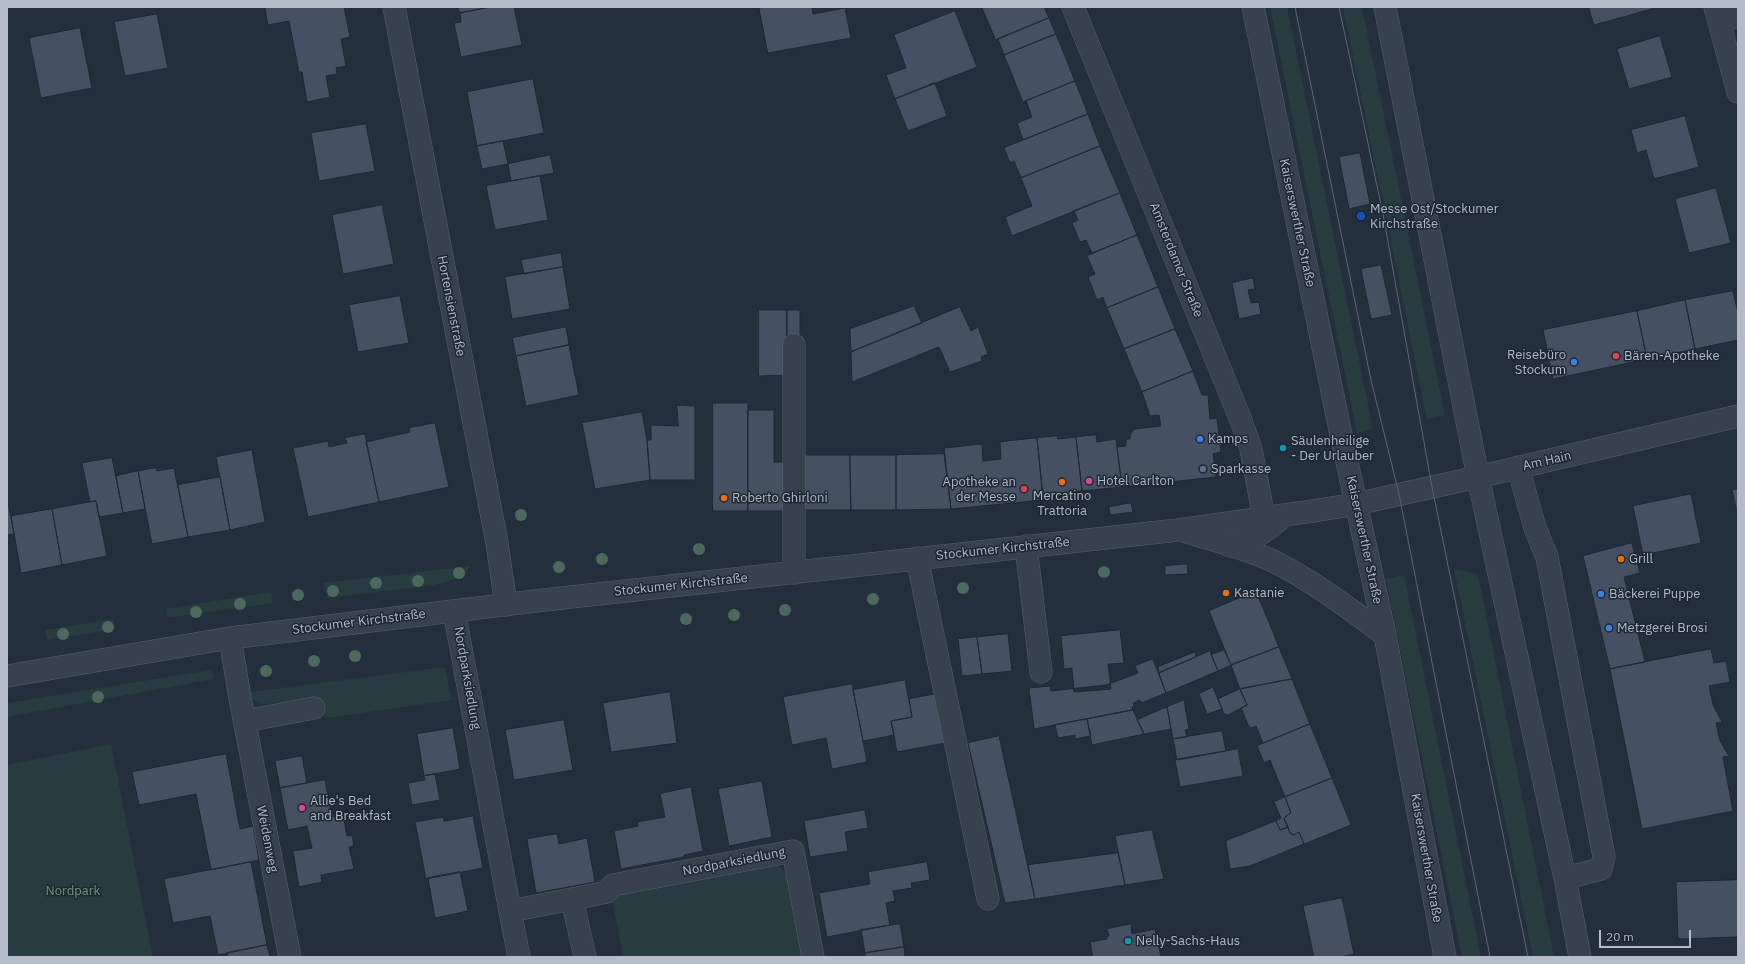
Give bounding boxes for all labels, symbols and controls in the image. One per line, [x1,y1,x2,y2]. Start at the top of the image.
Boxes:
street label: Kaiserswerther Straße [1276,157,1318,289]
street label: Amsterdamer Straße [1146,200,1206,320]
place label: Messe Ost/Stockumer Kirchstraße [1370,201,1499,232]
marker: Messe Ost/Stockumer Kirchstraße [1355,210,1367,222]
street label: Hortensienstraße [434,254,468,358]
place label: Reisebüro Stockum [1507,347,1566,378]
place label: Bären-Apotheke [1624,348,1720,364]
marker: Bären-Apotheke [1611,351,1621,361]
marker: Reisebüro Stockum [1569,357,1579,367]
place label: Kamps [1208,431,1248,447]
place label: Säulenheilige - Der Urlauber [1291,433,1374,464]
marker: Kamps [1195,434,1205,444]
marker: Säulenheilige - Der Urlauber [1278,443,1288,453]
street label: Am Hain [1521,448,1573,474]
place label: Sparkasse [1211,461,1271,477]
marker: Sparkasse [1198,464,1208,474]
place label: Hotel Carlton [1097,473,1174,489]
place label: Apotheke an der Messe [943,474,1016,505]
street label: Kaiserswerther Straße [1343,474,1385,606]
marker: Hotel Carlton [1084,476,1094,486]
marker: Mercatino Trattoria [1057,477,1067,487]
marker: Apotheke an der Messe [1019,484,1029,494]
place label: Mercatino Trattoria [1033,488,1091,519]
place label: Roberto Ghirloni [732,490,828,506]
marker: Roberto Ghirloni [719,493,729,503]
street label: Stockumer Kirchstraße [935,534,1071,564]
place label: Grill [1629,551,1653,567]
marker: Grill [1616,554,1626,564]
street label: Stockumer Kirchstraße [613,570,749,600]
place label: Kastanie [1234,585,1285,601]
place label: Bäckerei Puppe [1609,586,1700,602]
marker: Kastanie [1221,588,1231,598]
marker: Bäckerei Puppe [1596,589,1606,599]
street label: Stockumer Kirchstraße [291,606,427,638]
place label: Metzgerei Brosi [1617,620,1707,636]
marker: Metzgerei Brosi [1604,623,1614,633]
street label: Nordparksiedlung [450,625,484,731]
street label: Kaiserswerther Straße [1407,792,1445,924]
place label: Allie's Bed and Breakfast [310,793,391,824]
marker: Allie's Bed and Breakfast [297,803,307,813]
street label: Weidenweg [253,804,281,874]
street label: Nordparksiedlung [681,844,787,880]
park label: Nordpark [46,883,100,899]
scale bar [1601,922,1693,948]
text: 20 m [1606,929,1634,944]
place label: Nelly-Sachs-Haus [1136,933,1240,949]
marker: Nelly-Sachs-Haus [1123,936,1133,946]

